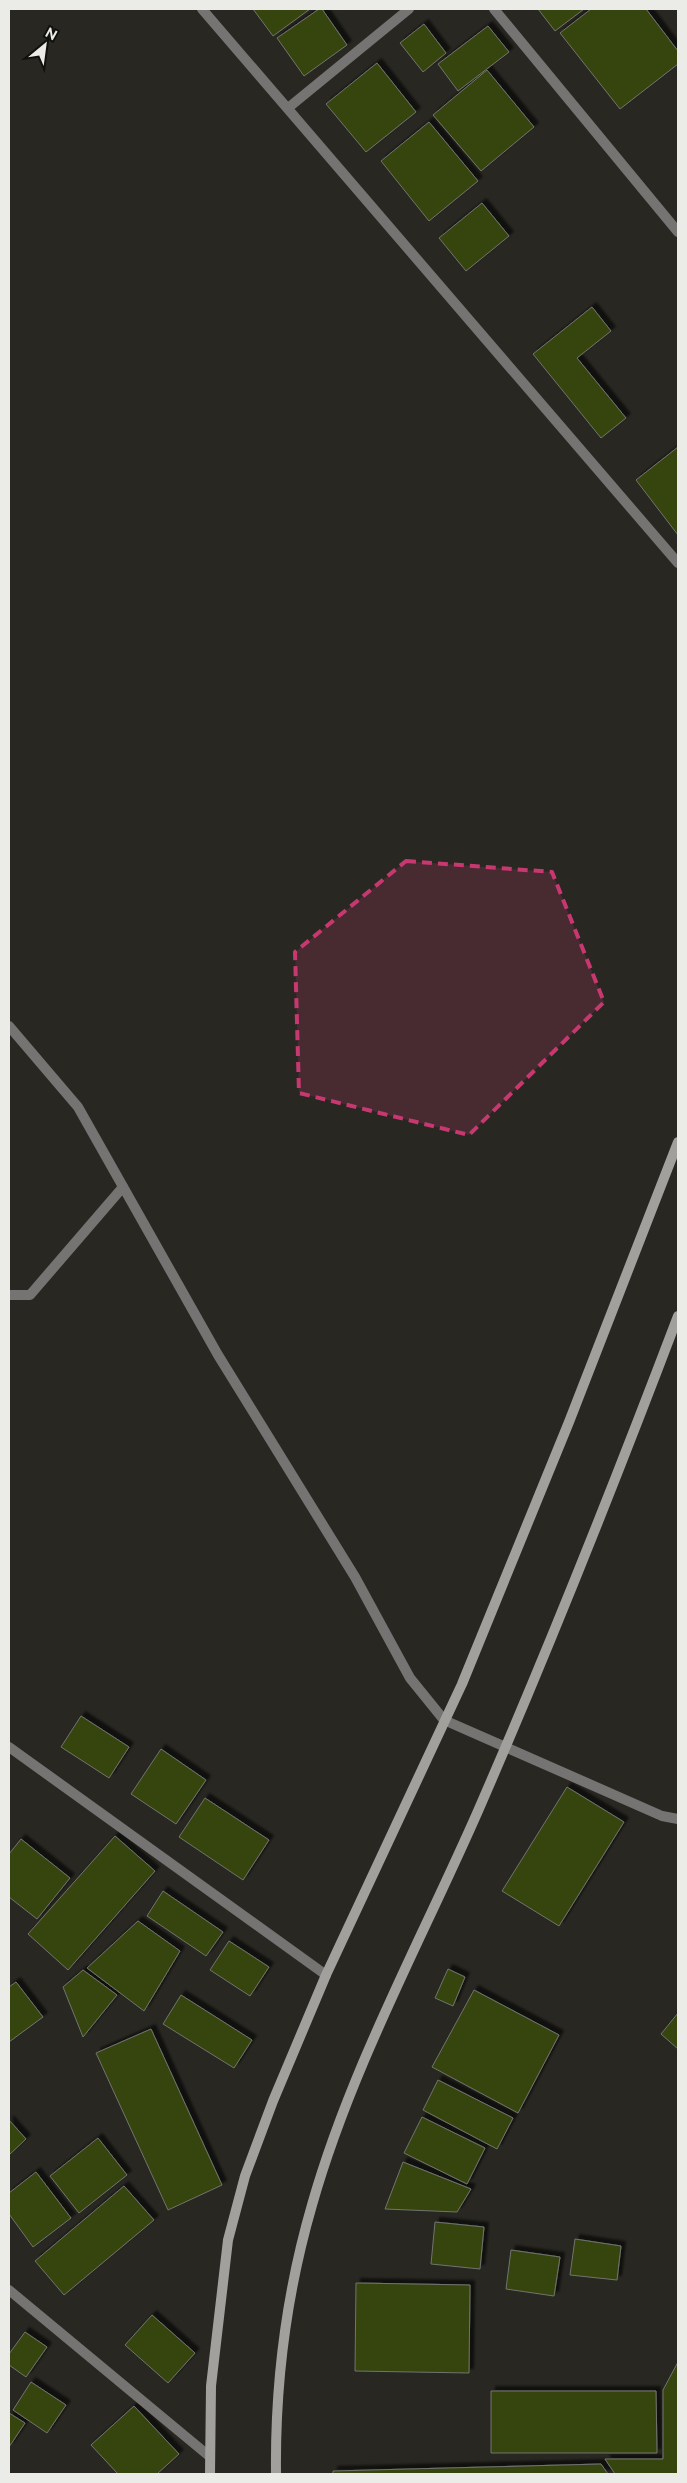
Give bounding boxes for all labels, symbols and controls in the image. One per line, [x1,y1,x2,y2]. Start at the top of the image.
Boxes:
north arrow [20,20,70,70]
text: N [43,24,60,43]

